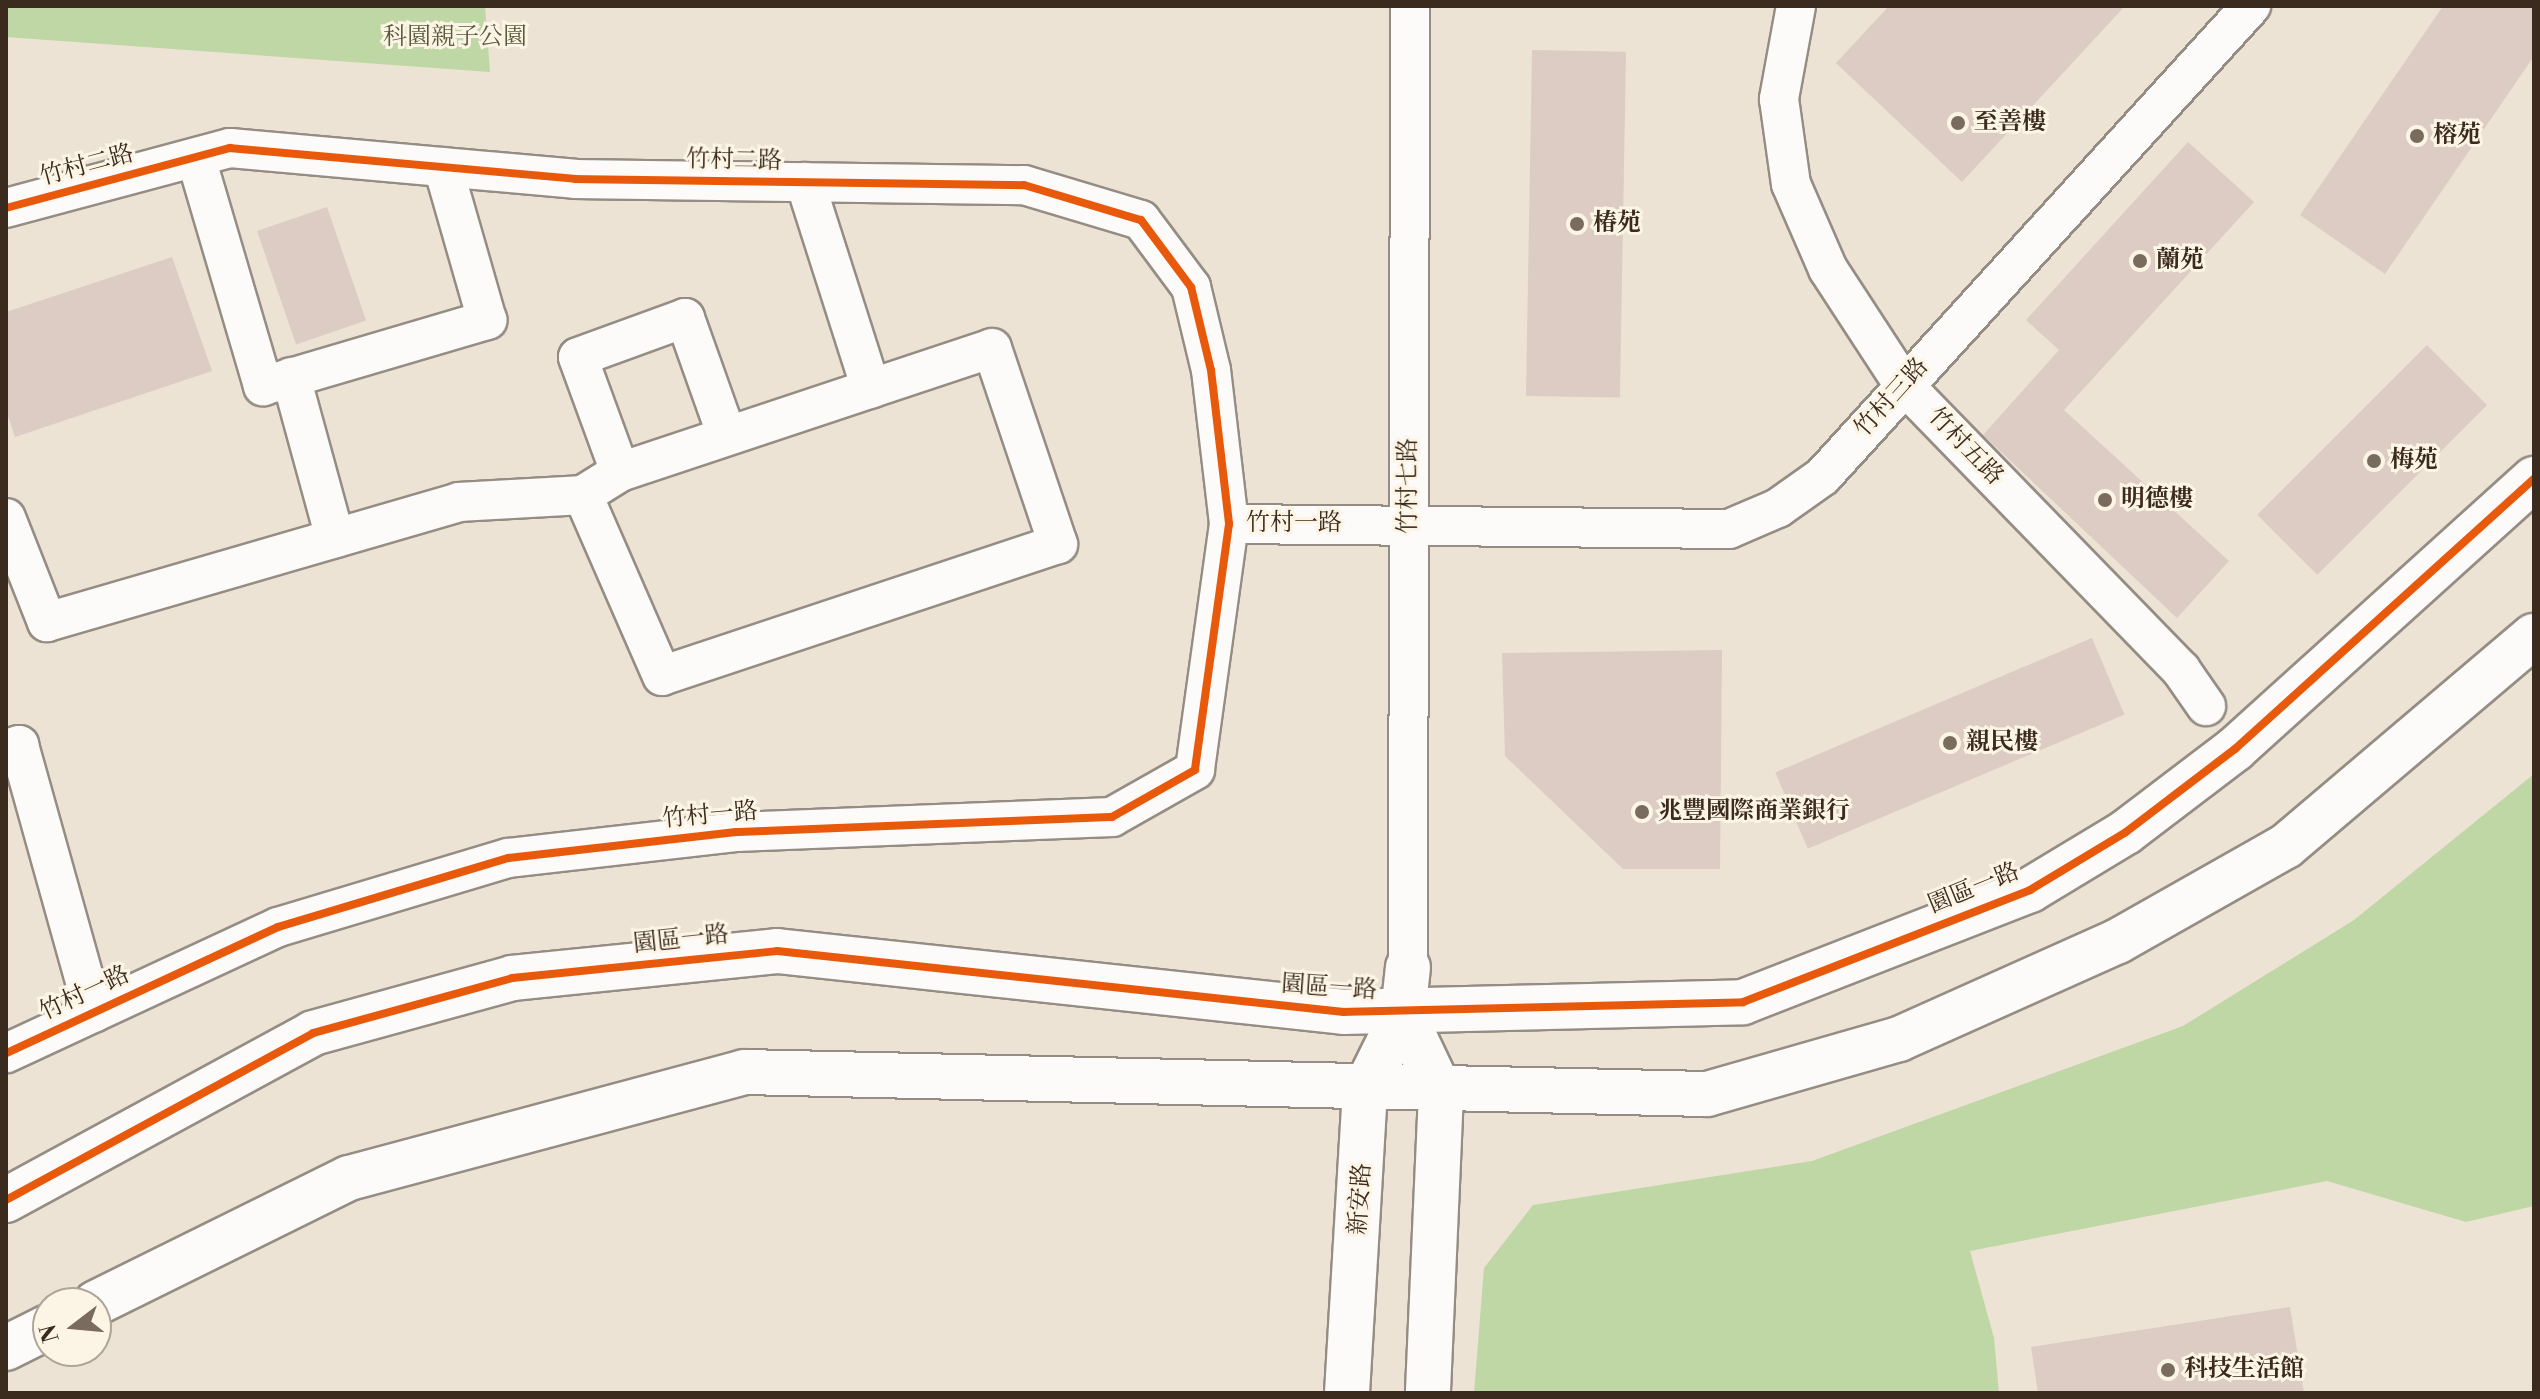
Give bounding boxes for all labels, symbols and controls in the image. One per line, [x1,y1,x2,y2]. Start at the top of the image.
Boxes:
park label: 科園親子公園 [383,24,527,52]
place label: 至善樓 [1974,109,2046,137]
marker: 至善樓 [1949,114,1967,132]
place label: 榕苑 [2433,122,2481,150]
marker: 榕苑 [2408,127,2426,145]
street label: 竹村二路 [37,140,137,192]
street label: 竹村二路 [686,146,782,176]
place label: 椿苑 [1593,210,1641,238]
marker: 椿苑 [1568,215,1586,233]
place label: 蘭苑 [2156,247,2204,275]
marker: 蘭苑 [2131,252,2149,270]
street label: 竹村三路 [1849,353,1935,443]
street label: 竹村五路 [1921,402,2009,492]
street label: 竹村七路 [1395,438,1423,534]
place label: 梅苑 [2390,447,2438,475]
marker: 梅苑 [2365,452,2383,470]
place label: 明德樓 [2121,486,2193,514]
marker: 明德樓 [2096,491,2114,509]
street label: 竹村一路 [1246,510,1342,538]
place label: 親民樓 [1966,729,2038,757]
marker: 親民樓 [1941,734,1959,752]
street label: 竹村一路 [661,797,759,835]
place label: 兆豐國際商業銀行 [1658,798,1850,826]
marker: 兆豐國際商業銀行 [1633,803,1651,821]
street label: 園區一路 [1924,858,2024,920]
street label: 園區一路 [632,921,730,959]
street label: 竹村一路 [35,961,135,1027]
street label: 園區一路 [1280,970,1378,1006]
street label: 新安路 [1344,1162,1378,1236]
north arrow [32,1287,112,1367]
text: N [35,1321,66,1345]
place label: 科技生活館 [2184,1356,2304,1384]
marker: 科技生活館 [2159,1361,2177,1379]

